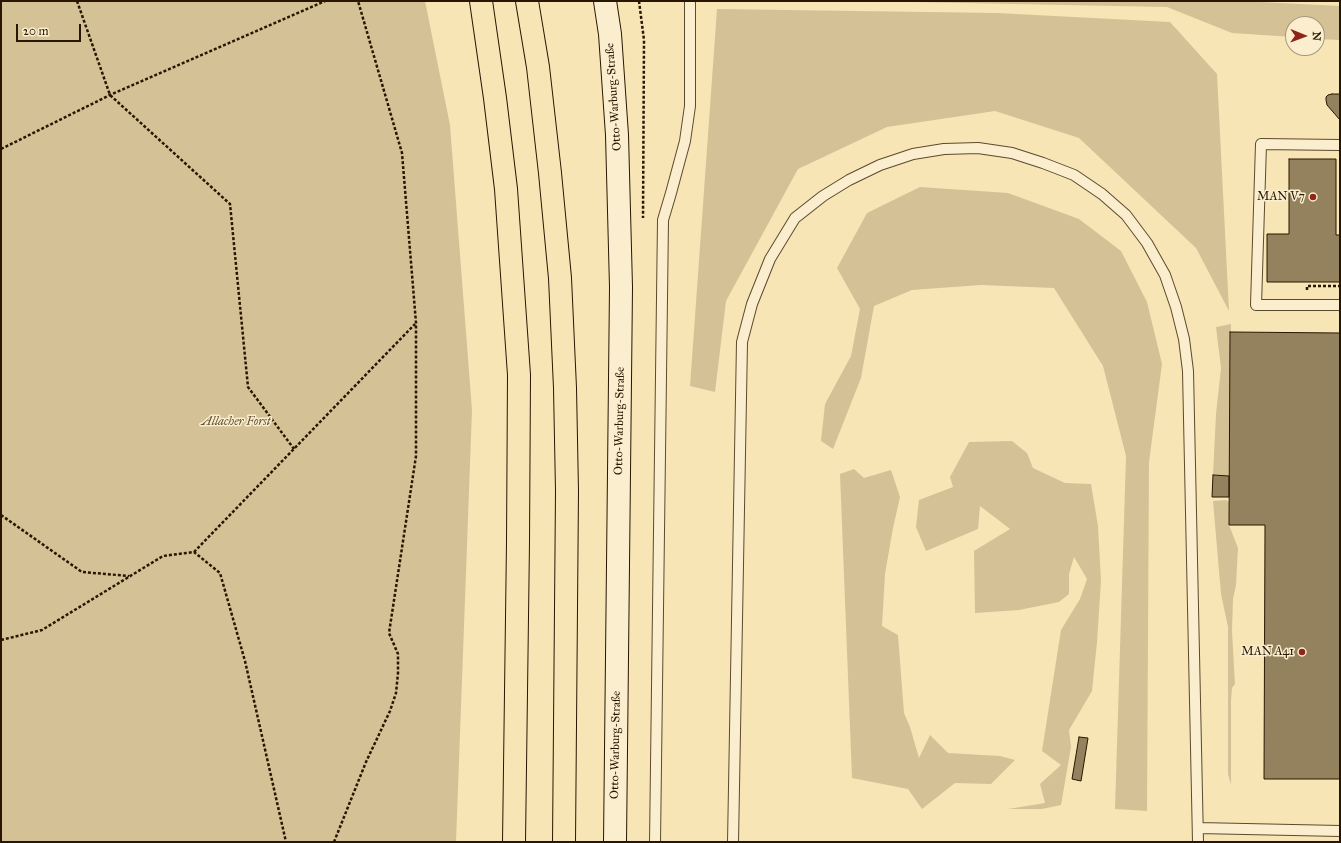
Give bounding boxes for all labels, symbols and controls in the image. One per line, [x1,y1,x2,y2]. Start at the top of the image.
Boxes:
scale bar [18,16,83,42]
north arrow [1285,16,1325,56]
text: 20 m [23,24,49,38]
text: N [1310,31,1323,41]
street label: Otto-Warburg-Straße [603,43,625,151]
place label: MAN V7 [1257,190,1305,204]
marker: MAN V7 [1308,192,1318,202]
street label: Otto-Warburg-Straße [612,367,628,475]
park label: Allacher Forst [202,415,270,429]
place label: MAN A41 [1241,645,1294,659]
marker: MAN A41 [1297,647,1307,657]
street label: Otto-Warburg-Straße [608,691,624,799]

